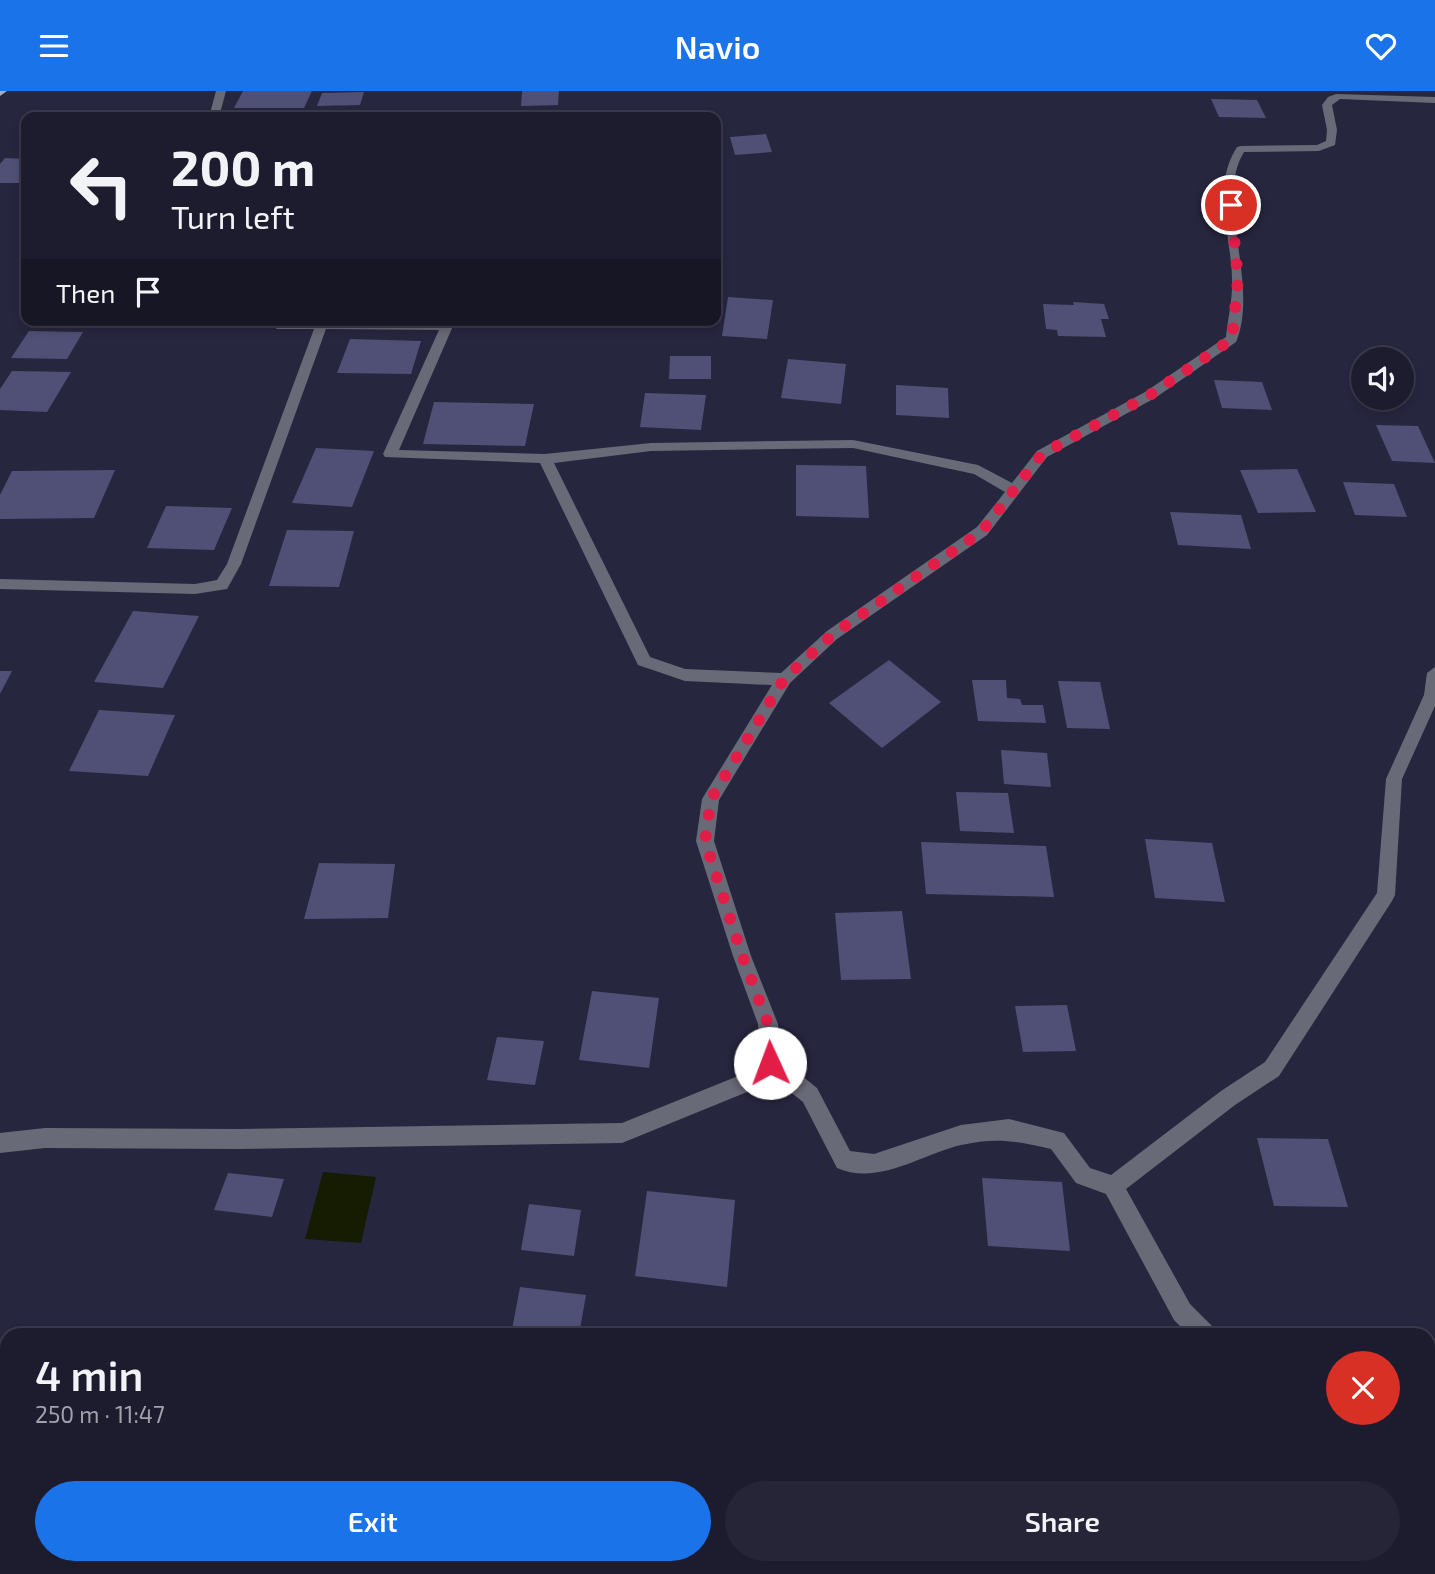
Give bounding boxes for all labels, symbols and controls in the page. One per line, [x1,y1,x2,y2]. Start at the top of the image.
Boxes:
icon: menu [35,27,73,65]
text: Navio [675,27,760,65]
icon: heart [1362,27,1400,65]
text: 200 m [171,137,315,196]
icon: left [56,140,147,231]
pin [1201,175,1261,235]
icon: arrive [1212,186,1250,224]
text: Turn left [171,197,295,235]
icon: arrive [129,273,167,311]
text: Then [56,277,115,308]
map controls [1351,347,1414,410]
button: sound [1351,347,1414,410]
position arrow [733,1026,807,1100]
text: 4 min [35,1349,144,1399]
button: close [1326,1351,1400,1425]
text: 250 m · 11:47 [35,1400,165,1428]
button: Exit [35,1481,711,1561]
button: Share [725,1481,1400,1561]

